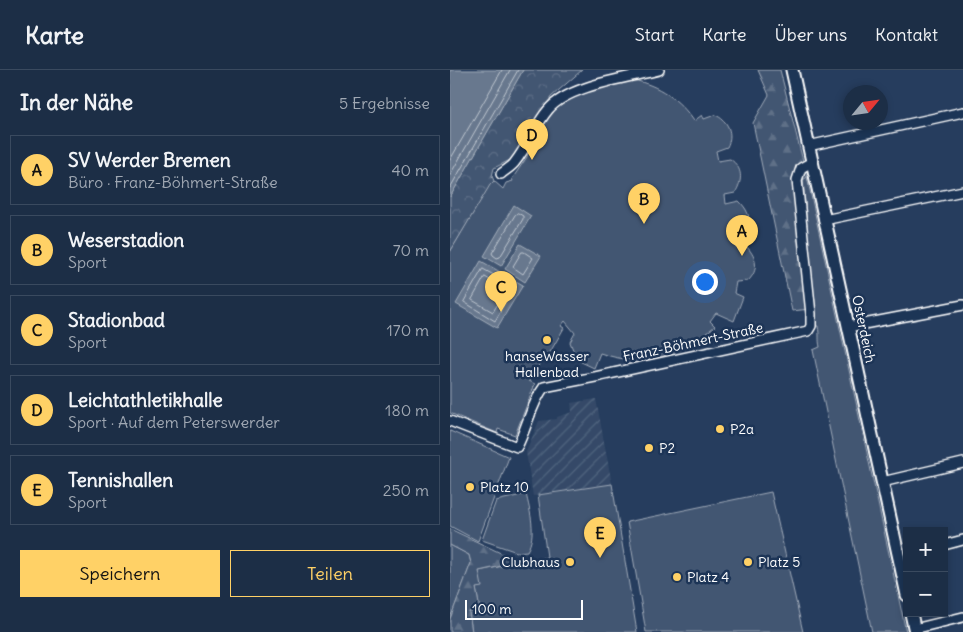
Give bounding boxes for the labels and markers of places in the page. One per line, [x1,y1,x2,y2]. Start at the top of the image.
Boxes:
pin: D [516,119,548,160]
pin: B [628,183,660,224]
pin: A [726,215,758,256]
pin: C [485,271,517,312]
marker: hanseWasser Hallenbad [541,334,553,346]
place label: hanseWasser Hallenbad [505,347,589,381]
place label: P2a [730,420,754,438]
marker: P2a [714,423,726,435]
place label: P2 [659,439,675,457]
marker: P2 [643,442,655,454]
place label: Platz 10 [480,478,529,496]
marker: Platz 10 [464,481,476,493]
pin: E [584,517,616,558]
place label: Clubhaus [501,553,560,571]
place label: Platz 5 [758,553,800,571]
marker: Clubhaus [564,556,576,568]
marker: Platz 5 [742,556,754,568]
place label: Platz 4 [687,568,729,586]
marker: Platz 4 [671,571,683,583]

